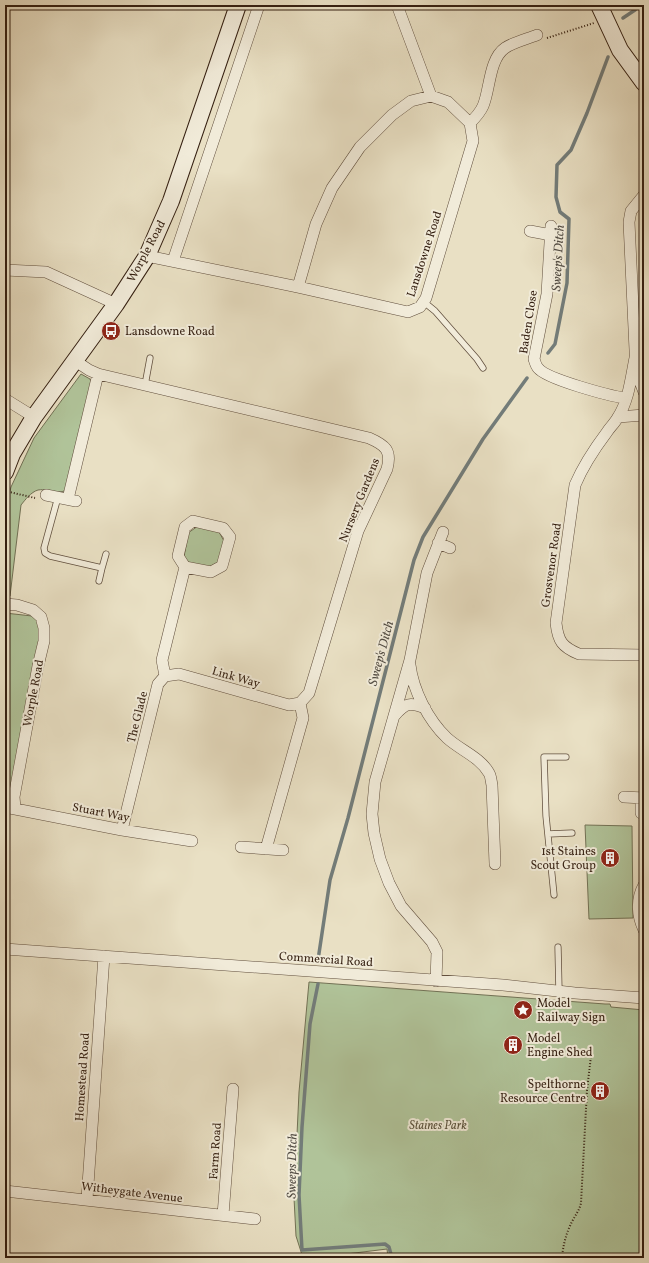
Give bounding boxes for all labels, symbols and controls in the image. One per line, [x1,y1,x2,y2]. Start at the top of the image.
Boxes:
street label: Lansdowne Road [403,209,446,299]
street label: Worple Road [124,217,170,285]
water label: Sweep's Ditch [548,224,570,292]
street label: Baden Close [516,289,542,355]
bus stop icon: Lansdowne Road [100,320,122,342]
place label: Lansdowne Road [125,324,215,340]
street label: Nursery Gardens [336,456,384,545]
street label: Grosvenor Road [538,522,566,608]
water label: Sweep's Ditch [365,619,399,688]
street label: Worple Road [20,658,48,728]
street label: Link Way [210,663,262,693]
street label: The Glade [124,689,152,745]
street label: Stuart Way [71,800,131,826]
place label: 1st Staines Scout Group [530,844,596,874]
building icon: 1st Staines Scout Group [599,847,621,869]
street label: Commercial Road [278,949,374,971]
place label: Model Railway Sign [537,996,605,1026]
place icon: Model Railway Sign [512,999,534,1021]
place label: Model Engine Shed [527,1031,593,1061]
street label: Homestead Road [72,1032,94,1122]
building icon: Model Engine Shed [502,1034,524,1056]
place label: Spelthorne Resource Centre [500,1077,586,1107]
building icon: Spelthorne Resource Centre [589,1080,611,1102]
park label: Staines Park [409,1118,467,1134]
street label: Farm Road [206,1122,226,1180]
water label: Sweeps Ditch [283,1133,303,1199]
street label: Witheygate Avenue [80,1179,184,1207]

